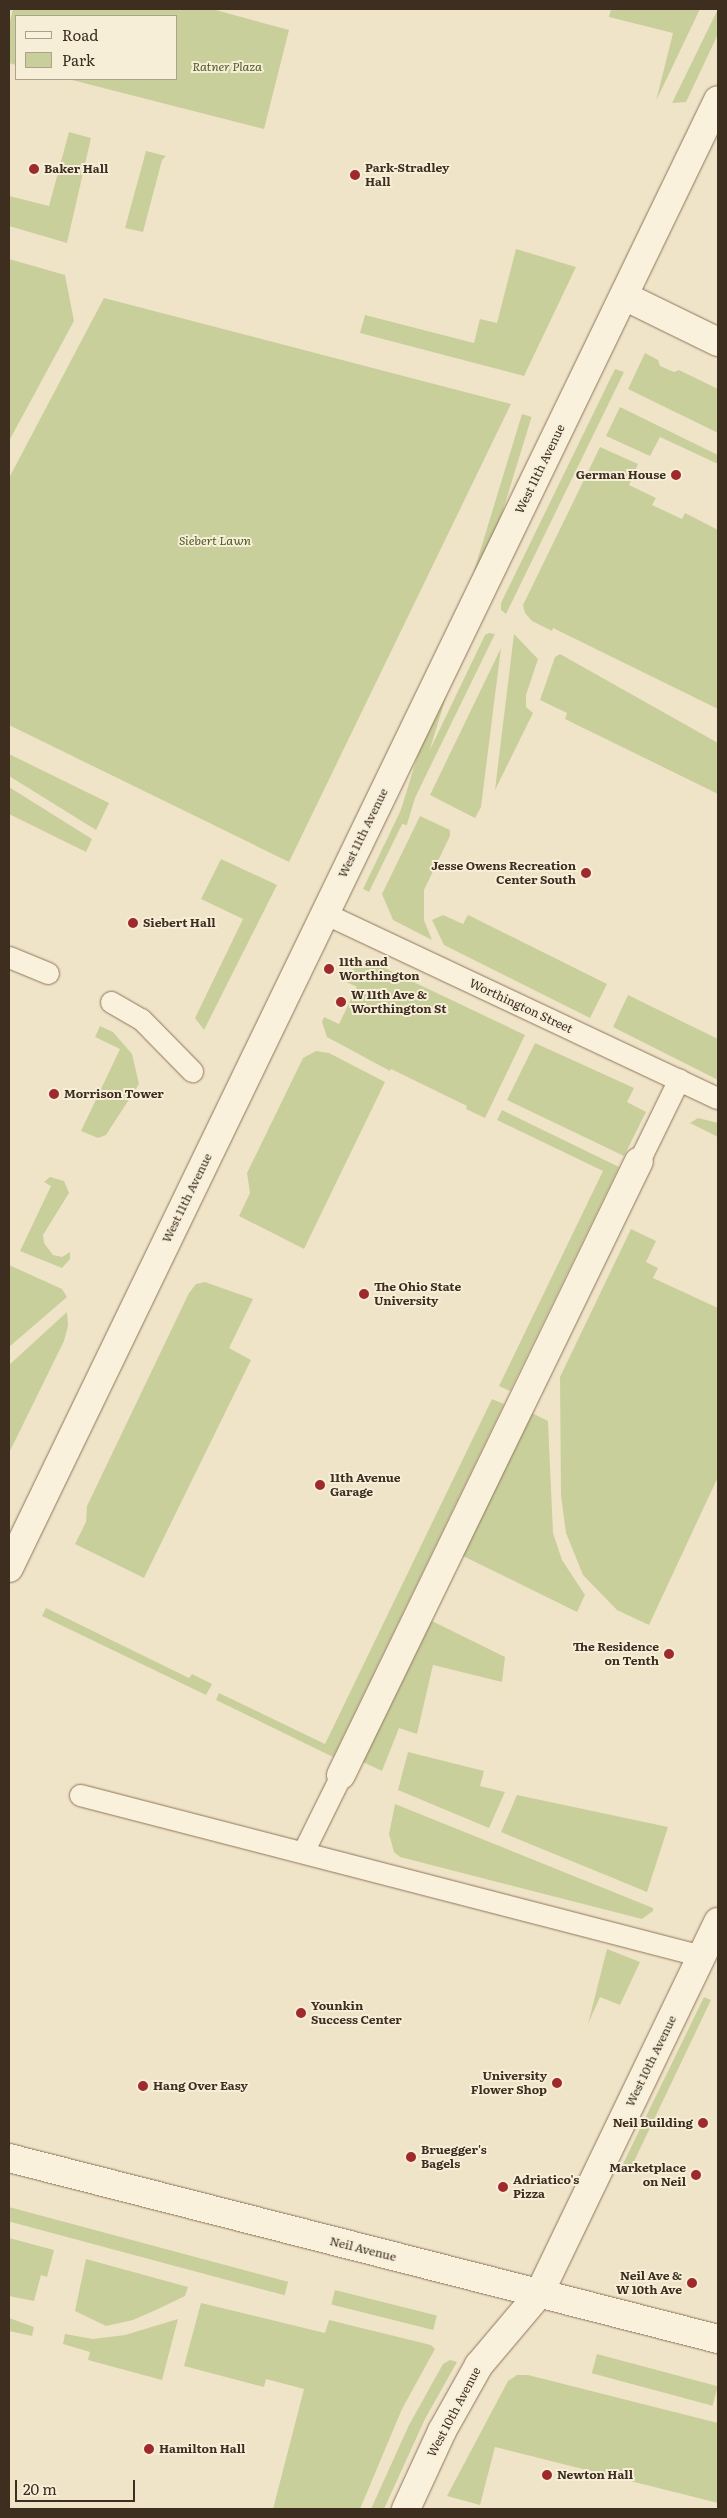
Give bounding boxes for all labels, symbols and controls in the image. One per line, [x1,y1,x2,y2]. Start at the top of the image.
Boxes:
legend [15,15,178,80]
text: Road [62,23,98,46]
text: Park [62,48,95,71]
park label: Ratner Plaza [192,60,262,74]
place label: Park-Stradley Hall [365,161,449,189]
place label: Baker Hall [44,162,108,176]
marker: Baker Hall [28,163,40,175]
marker: Park-Stradley Hall [349,169,361,181]
street label: West 11th Avenue [512,422,568,516]
place label: German House [576,468,666,482]
marker: German House [670,469,682,481]
park label: Siebert Lawn [179,534,251,548]
street label: West 11th Avenue [335,786,391,880]
place label: Jesse Owens Recreation Center South [431,859,576,887]
marker: Jesse Owens Recreation Center South [580,867,592,879]
place label: Siebert Hall [143,916,216,930]
marker: Siebert Hall [127,917,139,929]
place label: 11th and Worthington [339,955,420,983]
marker: 11th and Worthington [323,963,335,975]
street label: Worthington Street [467,976,575,1036]
place label: W 11th Ave & Worthington St [351,988,447,1016]
marker: W 11th Ave & Worthington St [335,996,347,1008]
place label: Morrison Tower [64,1087,164,1101]
marker: Morrison Tower [48,1088,60,1100]
street label: West 11th Avenue [159,1151,215,1245]
place label: The Ohio State University [374,1280,461,1308]
marker: The Ohio State University [358,1288,370,1300]
place label: 11th Avenue Garage [330,1471,401,1499]
marker: 11th Avenue Garage [314,1479,326,1491]
place label: The Residence on Tenth [573,1640,659,1668]
marker: The Residence on Tenth [663,1648,675,1660]
place label: Younkin Success Center [311,1999,402,2027]
marker: Younkin Success Center [295,2007,307,2019]
street label: West 10th Avenue [623,2013,679,2109]
place label: University Flower Shop [471,2069,547,2097]
marker: University Flower Shop [551,2077,563,2089]
place label: Hang Over Easy [153,2079,248,2093]
marker: Hang Over Easy [137,2080,149,2092]
place label: Neil Building [613,2116,693,2130]
marker: Neil Building [697,2117,709,2129]
place label: Bruegger's Bagels [421,2143,487,2171]
marker: Bruegger's Bagels [405,2151,417,2163]
place label: Marketplace on Neil [609,2161,686,2189]
marker: Marketplace on Neil [690,2169,702,2181]
place label: Adriatico's Pizza [513,2173,579,2201]
marker: Adriatico's Pizza [497,2181,509,2193]
street label: Neil Avenue [328,2234,398,2264]
place label: Neil Ave & W 10th Ave [616,2269,682,2297]
marker: Neil Ave & W 10th Ave [686,2277,698,2289]
street label: West 10th Avenue [424,2365,484,2459]
place label: Hamilton Hall [159,2442,245,2456]
marker: Hamilton Hall [143,2443,155,2455]
place label: Newton Hall [557,2468,633,2482]
marker: Newton Hall [541,2469,553,2481]
scale bar [18,2470,138,2502]
text: 20 m [23,2477,57,2500]

